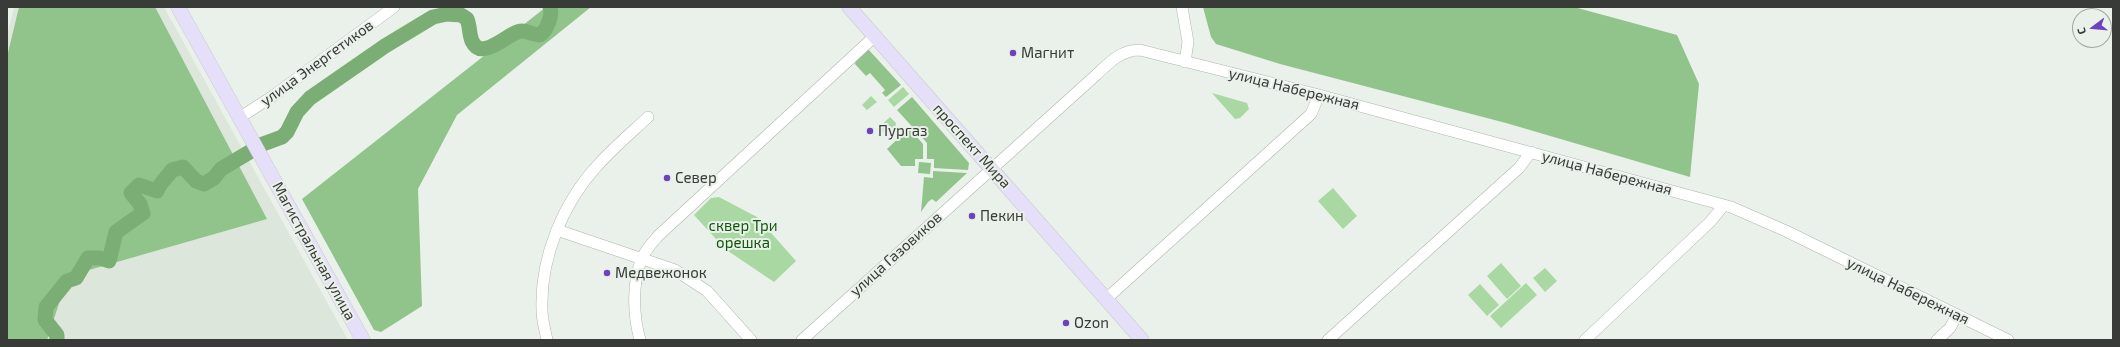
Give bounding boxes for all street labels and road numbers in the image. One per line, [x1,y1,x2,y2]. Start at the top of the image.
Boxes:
street label: улица Энергетиков [257,16,377,110]
street label: улица Набережная [1227,64,1361,114]
street label: проспект Мира [929,100,1015,192]
street label: улица Набережная [1540,147,1674,199]
street label: Магистральная улица [268,179,360,323]
street label: улица Газовиков [846,208,946,300]
street label: улица Набережная [1844,254,1972,328]

